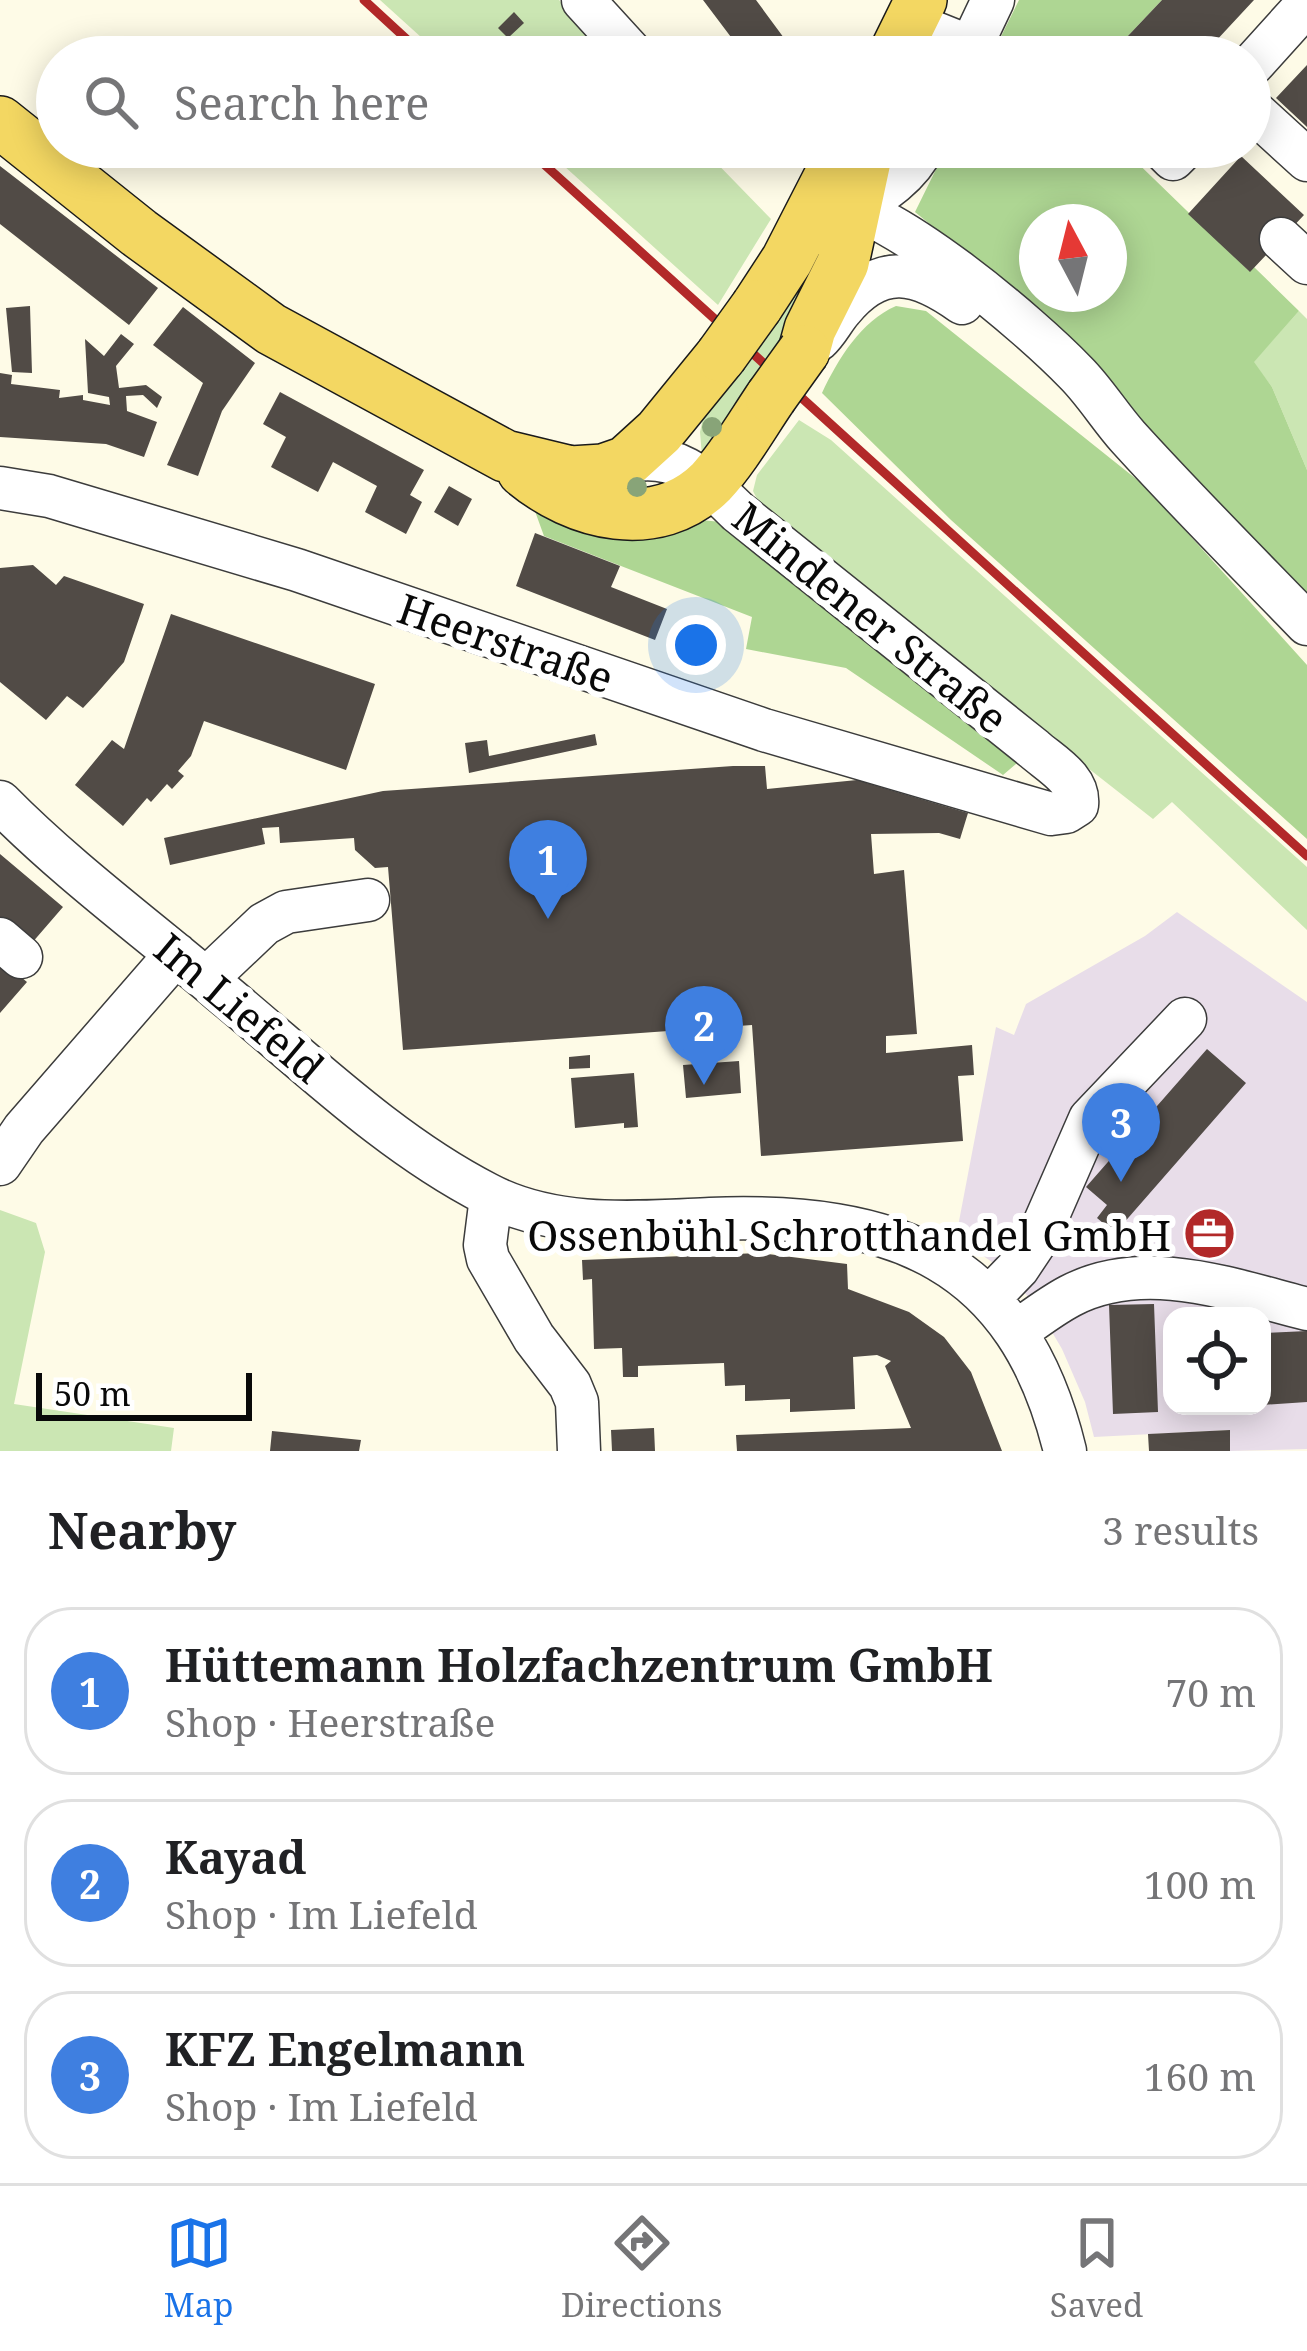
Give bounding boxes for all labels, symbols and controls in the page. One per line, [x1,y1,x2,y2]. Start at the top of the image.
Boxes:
search box [36,36,1271,168]
icon: search [78,69,144,135]
text: Search here [174,72,429,133]
north arrow [1019,204,1127,312]
street label: Mindener Straße [722,488,1020,746]
street label: Heerstraße [391,579,621,705]
your location [666,615,726,675]
pin: 1 [509,820,587,919]
street label: Im Liefeld [143,919,337,1095]
pin: 2 [665,986,743,1085]
pin: 3 [1082,1083,1160,1182]
place label: Ossenbühl Schrotthandel GmbH [527,1206,1171,1263]
office icon: Ossenbühl Schrotthandel GmbH [1182,1206,1238,1262]
map controls [1163,1307,1271,1415]
button: locate [1163,1307,1271,1415]
scale bar [36,1367,252,1420]
text: 50 m [54,1371,131,1416]
text: Nearby [48,1494,236,1564]
text: 3 results [1102,1503,1259,1556]
text: Hüttemann Holzfachzentrum GmbH [165,1634,993,1695]
text: 1 [79,1665,101,1718]
text: 70 m [1165,1665,1256,1718]
text: Shop · Heerstraße [165,1695,495,1748]
text: Kayad [165,1826,306,1887]
text: 2 [79,1857,101,1910]
text: 100 m [1144,1857,1256,1910]
text: Shop · Im Liefeld [165,1887,478,1940]
text: KFZ Engelmann [165,2018,525,2079]
text: 3 [79,2049,101,2102]
text: 160 m [1144,2049,1256,2102]
text: Shop · Im Liefeld [165,2079,478,2132]
tab: Map [164,2210,234,2327]
tab: Directions [561,2210,722,2327]
tab: Saved [1050,2210,1143,2327]

